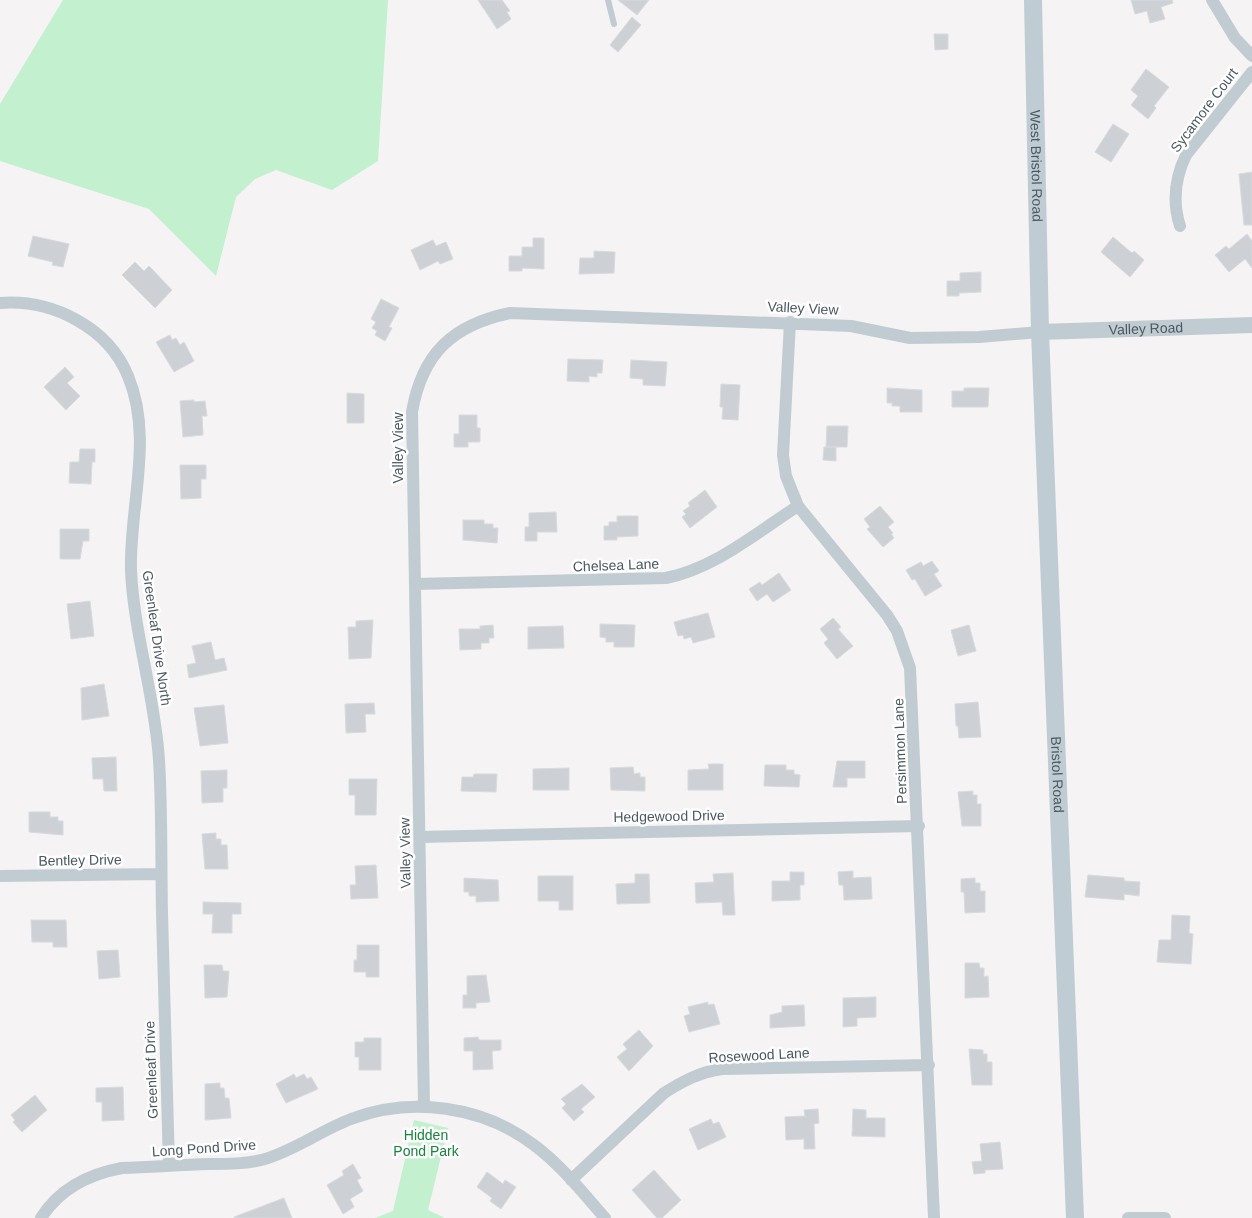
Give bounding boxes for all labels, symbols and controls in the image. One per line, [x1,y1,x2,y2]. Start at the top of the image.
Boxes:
street label: Sycamore Court [1167,65,1241,155]
street label: West Bristol Road [1027,110,1046,222]
street label: Valley View [767,298,840,318]
street label: Valley Road [1108,319,1183,338]
street label: Valley View [390,412,406,484]
street label: Chelsea Lane [573,555,660,575]
street label: Greenleaf Drive North [140,569,174,707]
street label: Persimmon Lane [890,698,910,804]
street label: Bristol Road [1048,736,1067,813]
street label: Hedgewood Drive [613,807,725,825]
street label: Valley View [396,816,414,889]
street label: Bentley Drive [38,851,122,869]
street label: Greenleaf Drive [141,1021,161,1119]
street label: Rosewood Lane [708,1044,810,1066]
park label: Hidden Pond Park [393,1127,460,1159]
street label: Long Pond Drive [151,1136,257,1160]

